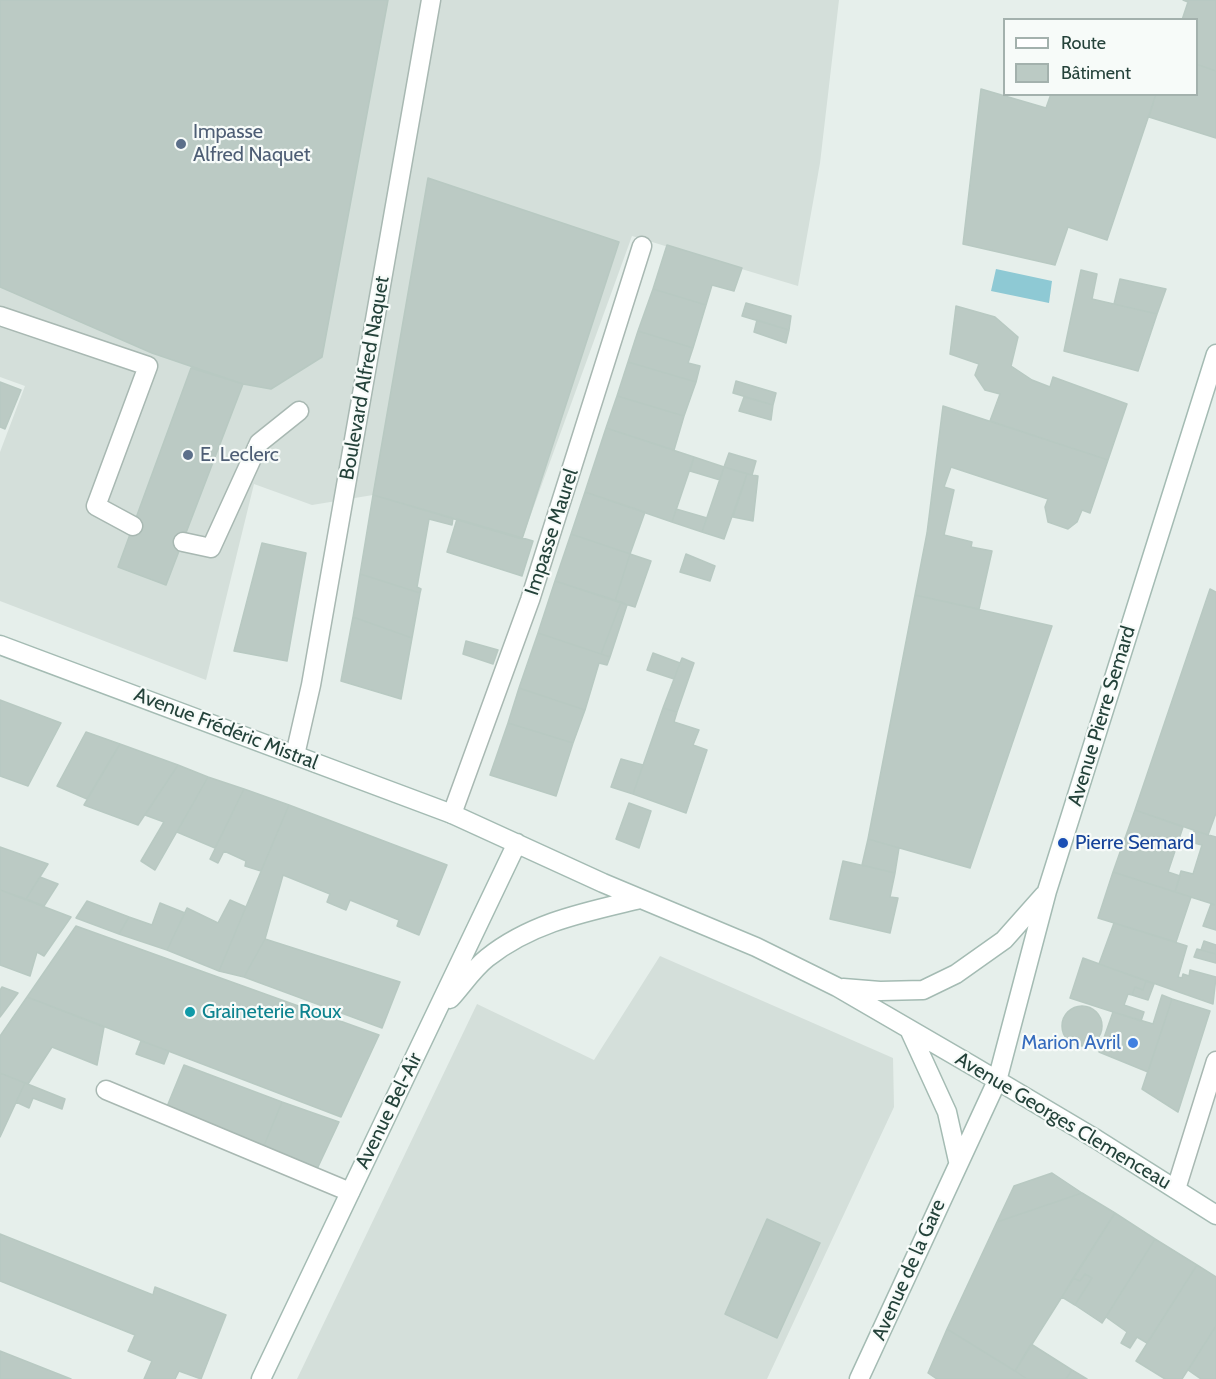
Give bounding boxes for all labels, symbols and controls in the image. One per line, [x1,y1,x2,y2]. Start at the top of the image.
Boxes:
legend [1003,18,1198,96]
text: Route [1061,32,1106,54]
text: Bâtiment [1061,62,1131,84]
place label: Impasse Alfred Naquet [193,120,310,167]
marker: Impasse Alfred Naquet [174,137,188,151]
street label: Boulevard Alfred Naquet [335,274,395,482]
place label: E. Leclerc [200,443,279,467]
marker: E. Leclerc [181,448,195,462]
street label: Impasse Maurel [520,466,584,598]
street label: Avenue Pierre Semard [1063,623,1141,809]
street label: Avenue Frédéric Mistral [131,683,321,775]
place label: Pierre Semard [1075,831,1194,855]
marker: Pierre Semard [1056,836,1070,850]
place label: Graineterie Roux [202,1000,342,1024]
marker: Graineterie Roux [183,1005,197,1019]
place label: Marion Avril [1021,1031,1121,1055]
marker: Marion Avril [1126,1036,1140,1050]
street label: Avenue Georges Clemenceau [951,1047,1175,1195]
street label: Avenue Bel-Air [351,1049,427,1173]
street label: Avenue de la Gare [867,1196,951,1344]

